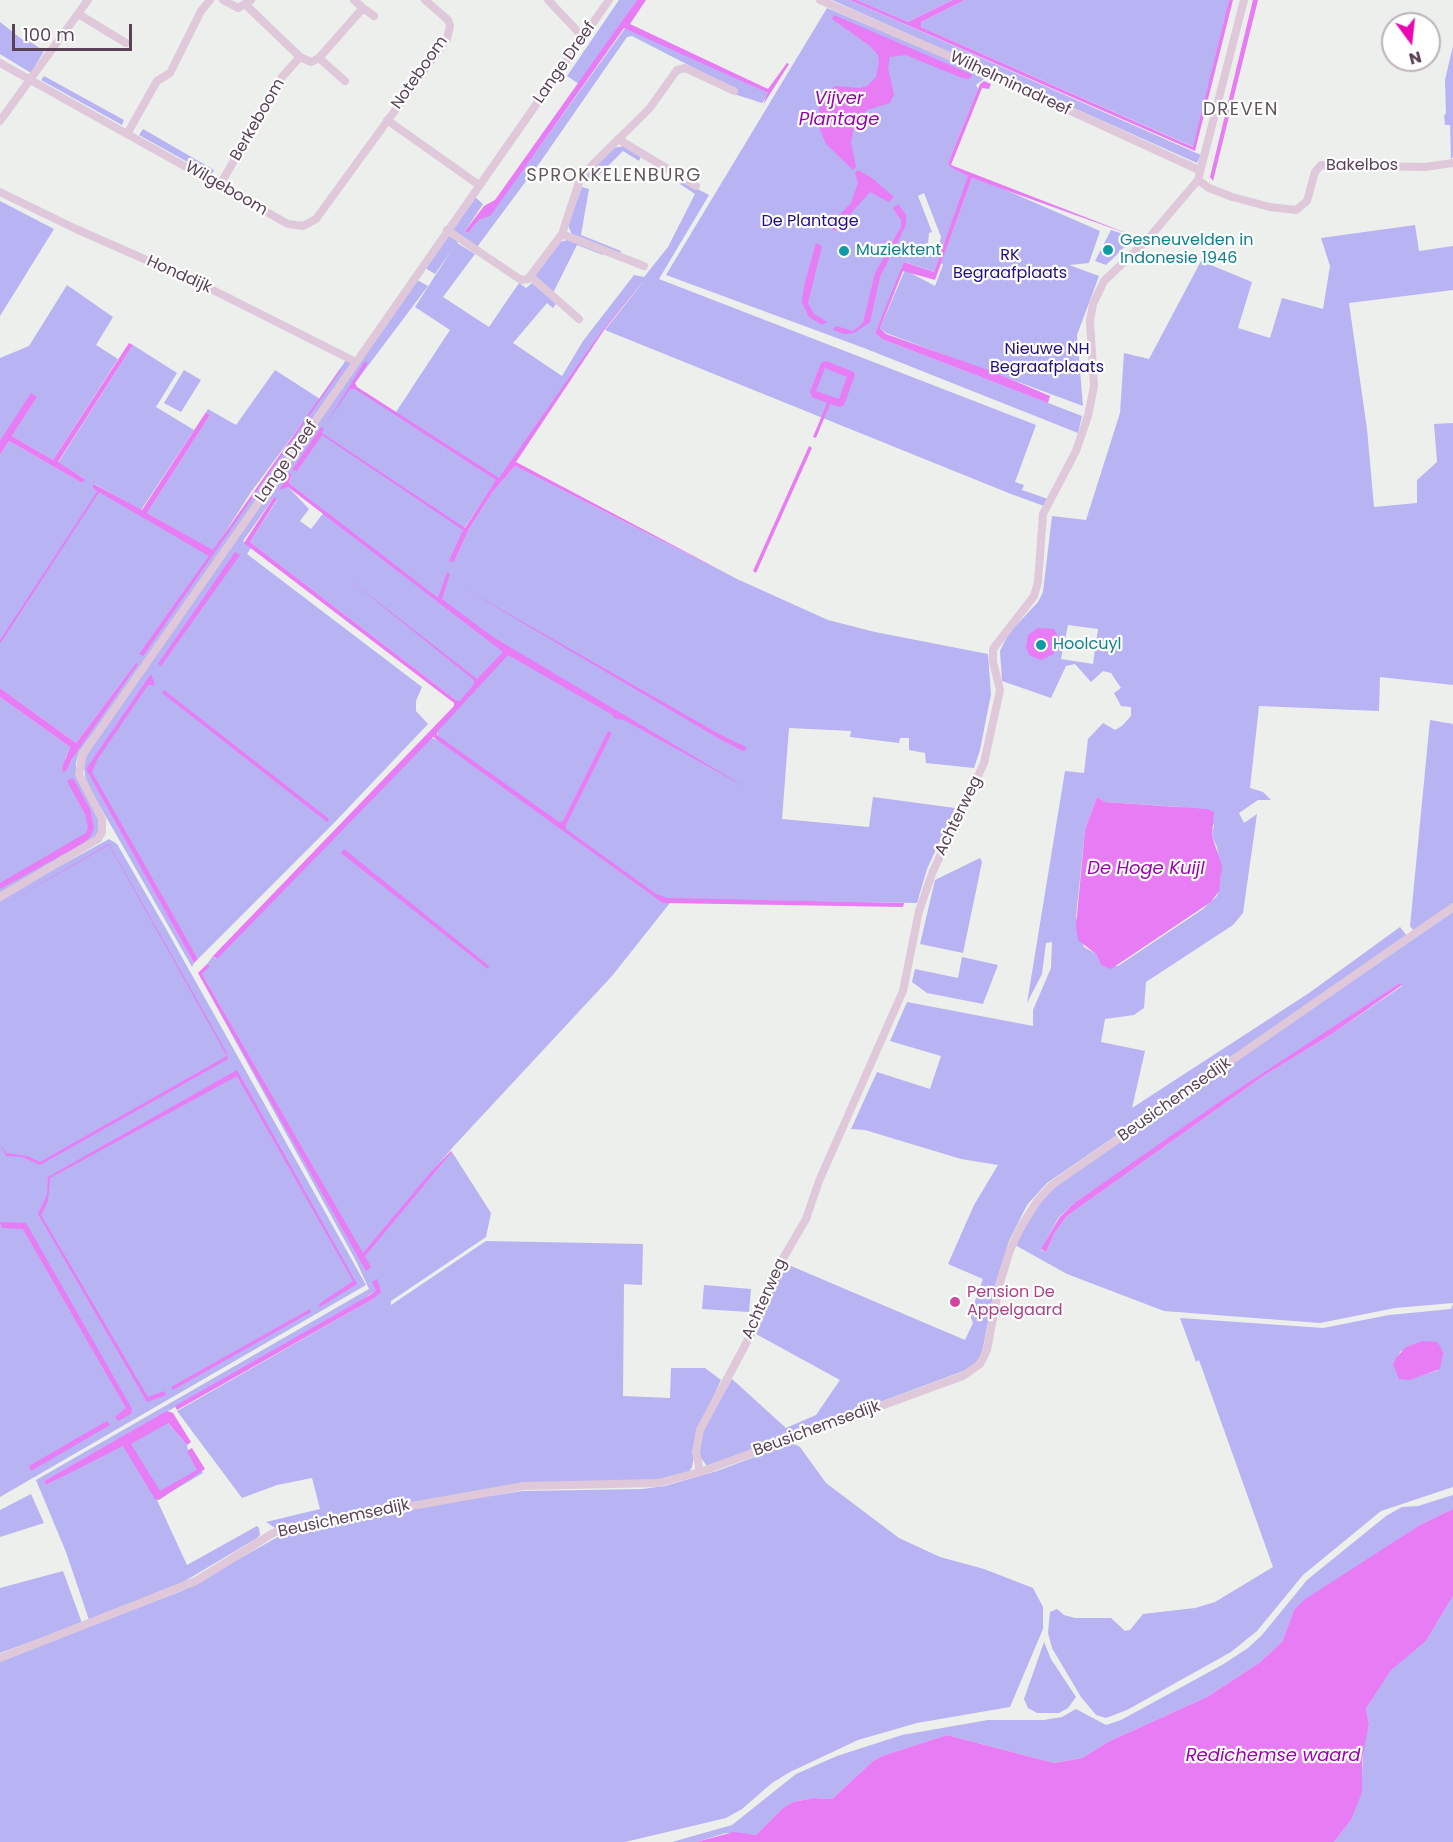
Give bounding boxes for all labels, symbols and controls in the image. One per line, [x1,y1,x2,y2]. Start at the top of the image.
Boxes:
scale bar [15,12,135,50]
north arrow [1381,12,1441,72]
street label: Lange Dreef [530,18,600,108]
text: 100 m [23,22,75,47]
street label: Noteboom [388,33,452,113]
text: N [1406,45,1424,71]
street label: Wilhelminadreef [947,48,1073,120]
street label: Berkeboom [227,76,289,164]
water label: Vijver Plantage [799,88,879,130]
district label: DREVEN [1203,99,1279,121]
street label: Bakelbos [1326,156,1398,176]
street label: Wilgeboom [181,158,271,220]
district label: SPROKKELENBURG [526,165,702,187]
park label: De Plantage [761,212,859,232]
place label: Gesneuvelden in Indonesie 1946 [1120,231,1253,269]
place label: Muziektent [856,241,941,261]
marker: Gesneuvelden in Indonesie 1946 [1101,243,1115,257]
marker: Muziektent [837,244,851,258]
park label: RK Begraafplaats [953,246,1067,284]
street label: Honddijk [143,252,215,298]
park label: Nieuwe NH Begraafplaats [990,340,1104,378]
street label: Lange Dreef [252,417,322,507]
place label: Hoolcuyl [1053,635,1121,655]
marker: Hoolcuyl [1034,638,1048,652]
street label: Achterweg [931,773,987,859]
water label: De Hoge Kuijl [1087,858,1205,880]
street label: Beusichemsedijk [1115,1054,1235,1146]
street label: Achterweg [739,1256,791,1342]
place label: Pension De Appelgaard [967,1283,1063,1321]
marker: Pension De Appelgaard [948,1295,962,1309]
street label: Beusichemsedijk [751,1397,883,1461]
street label: Beusichemsedijk [277,1496,411,1542]
water label: Redichemse waard [1186,1745,1360,1767]

